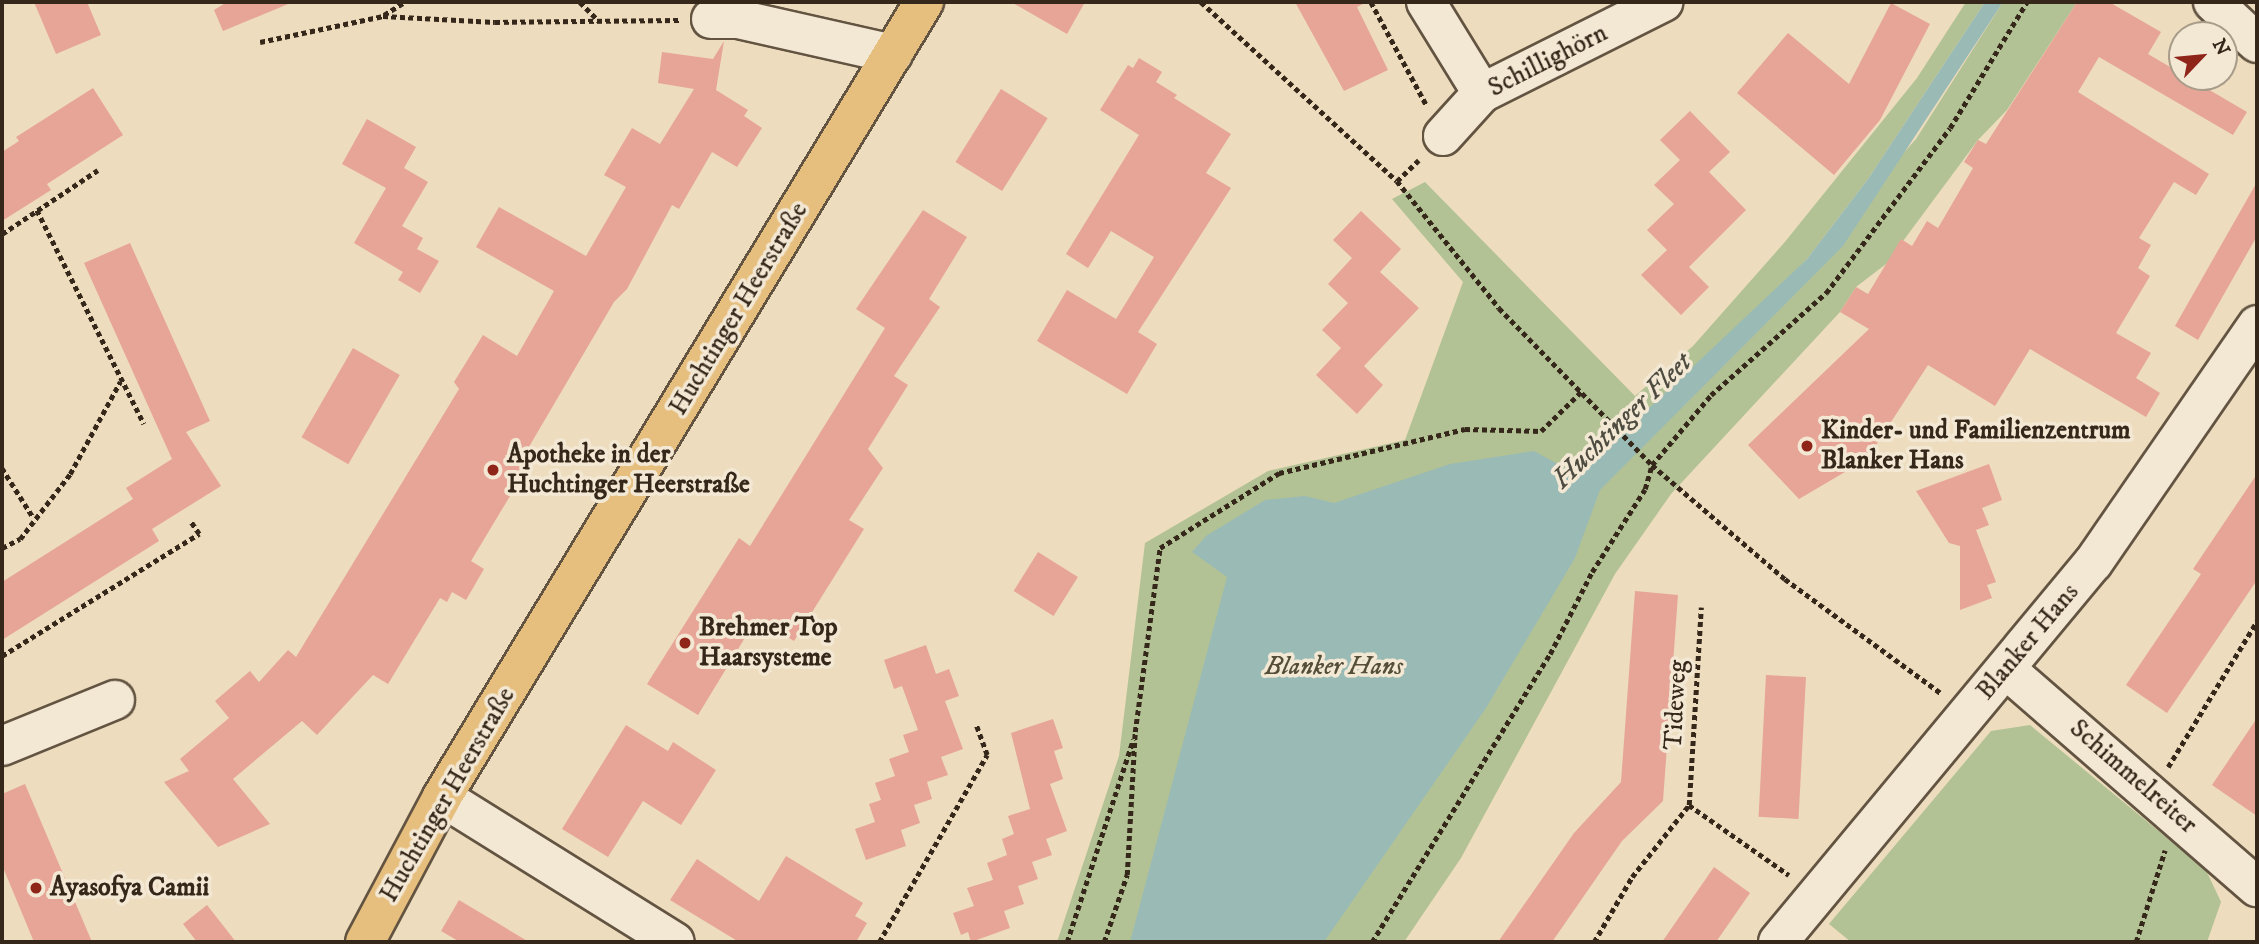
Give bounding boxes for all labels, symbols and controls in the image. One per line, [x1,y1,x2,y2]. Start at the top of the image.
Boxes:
street label: Schillighörn [1483,18,1613,104]
north arrow [2168,21,2238,91]
text: N [2207,35,2234,60]
street label: Huchtinger Heerstraße [663,197,815,421]
water label: Huchtinger Fleet [1545,346,1699,496]
place label: Kinder- und Familienzentrum Blanker Hans [1821,415,2131,476]
marker: Kinder- und Familienzentrum Blanker Hans [1799,438,1815,454]
place label: Apotheke in der Huchtinger Heerstraße [507,439,750,500]
marker: Apotheke in der Huchtinger Heerstraße [485,462,501,478]
street label: Blanker Hans [1970,577,2086,707]
place label: Brehmer Top Haarsysteme [699,612,837,674]
marker: Brehmer Top Haarsysteme [677,635,693,651]
park label: Blanker Hans [1265,651,1403,683]
street label: Tideweg [1658,659,1694,751]
street label: Huchtinger Heerstraße [374,682,522,908]
street label: Schimmelreiter [2063,713,2203,841]
place label: Ayasofya Camii [50,872,209,904]
marker: Ayasofya Camii [28,880,44,896]

